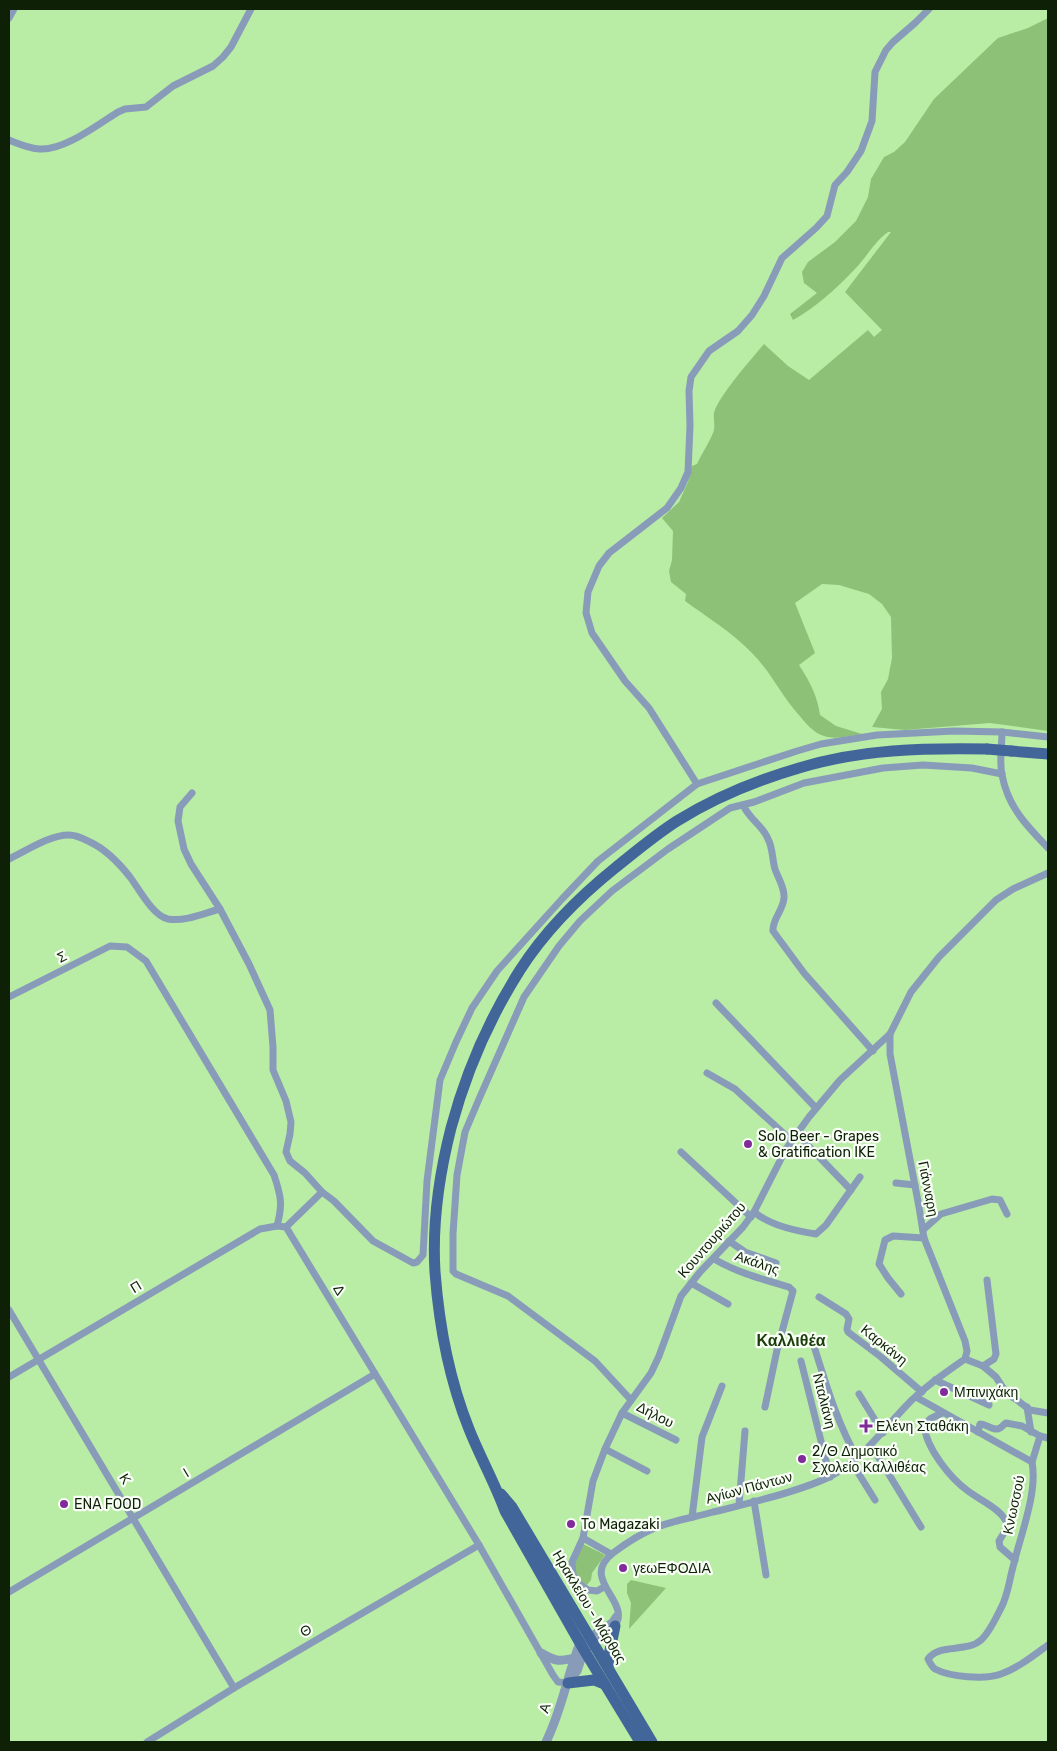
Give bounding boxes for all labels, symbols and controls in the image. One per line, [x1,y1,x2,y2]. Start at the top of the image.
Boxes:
street label: Σ [54,947,70,967]
place label: Solo Beer - Grapes & Gratification IKE [758,1128,879,1161]
marker: Solo Beer - Grapes & Gratification IKE [742,1138,754,1150]
street label: Γιάνναρη [914,1160,942,1218]
street label: Κουντουριώτου [674,1199,750,1281]
street label: Ακάλης [733,1248,782,1279]
street label: Π [127,1277,145,1297]
street label: Δ [329,1282,349,1298]
street label: Καρκάνη [857,1321,911,1369]
district label: Καλλιθέα [757,1331,826,1350]
street label: Νταλιάνη [809,1372,839,1430]
place label: Μπινιχάκη [954,1384,1018,1401]
marker: Μπινιχάκη [938,1386,950,1398]
street label: Δήλου [634,1398,676,1432]
place label: Ελένη Σταθάκη [876,1418,969,1435]
marker: Ελένη Σταθάκη [860,1420,872,1432]
place label: 2/Θ Δημοτικό Σχολείο Καλλιθέας [812,1443,926,1476]
marker: 2/Θ Δημοτικό Σχολείο Καλλιθέας [796,1453,808,1465]
street label: Ι [180,1465,192,1481]
street label: Αγίων Πάντων [704,1468,794,1508]
street label: Κ [115,1471,135,1488]
street label: Κνωσσού [999,1474,1029,1536]
place label: ENA FOOD [74,1496,141,1513]
marker: ENA FOOD [58,1498,70,1510]
place label: To Magazaki [581,1516,660,1533]
marker: To Magazaki [565,1518,577,1530]
street label: Ηρακλείου - Μάρθας [549,1547,630,1667]
place label: γεωΕΦΟΔΙΑ [633,1560,712,1577]
marker: γεωΕΦΟΔΙΑ [617,1562,629,1574]
street label: Θ [297,1621,315,1641]
street label: Α [535,1700,555,1715]

